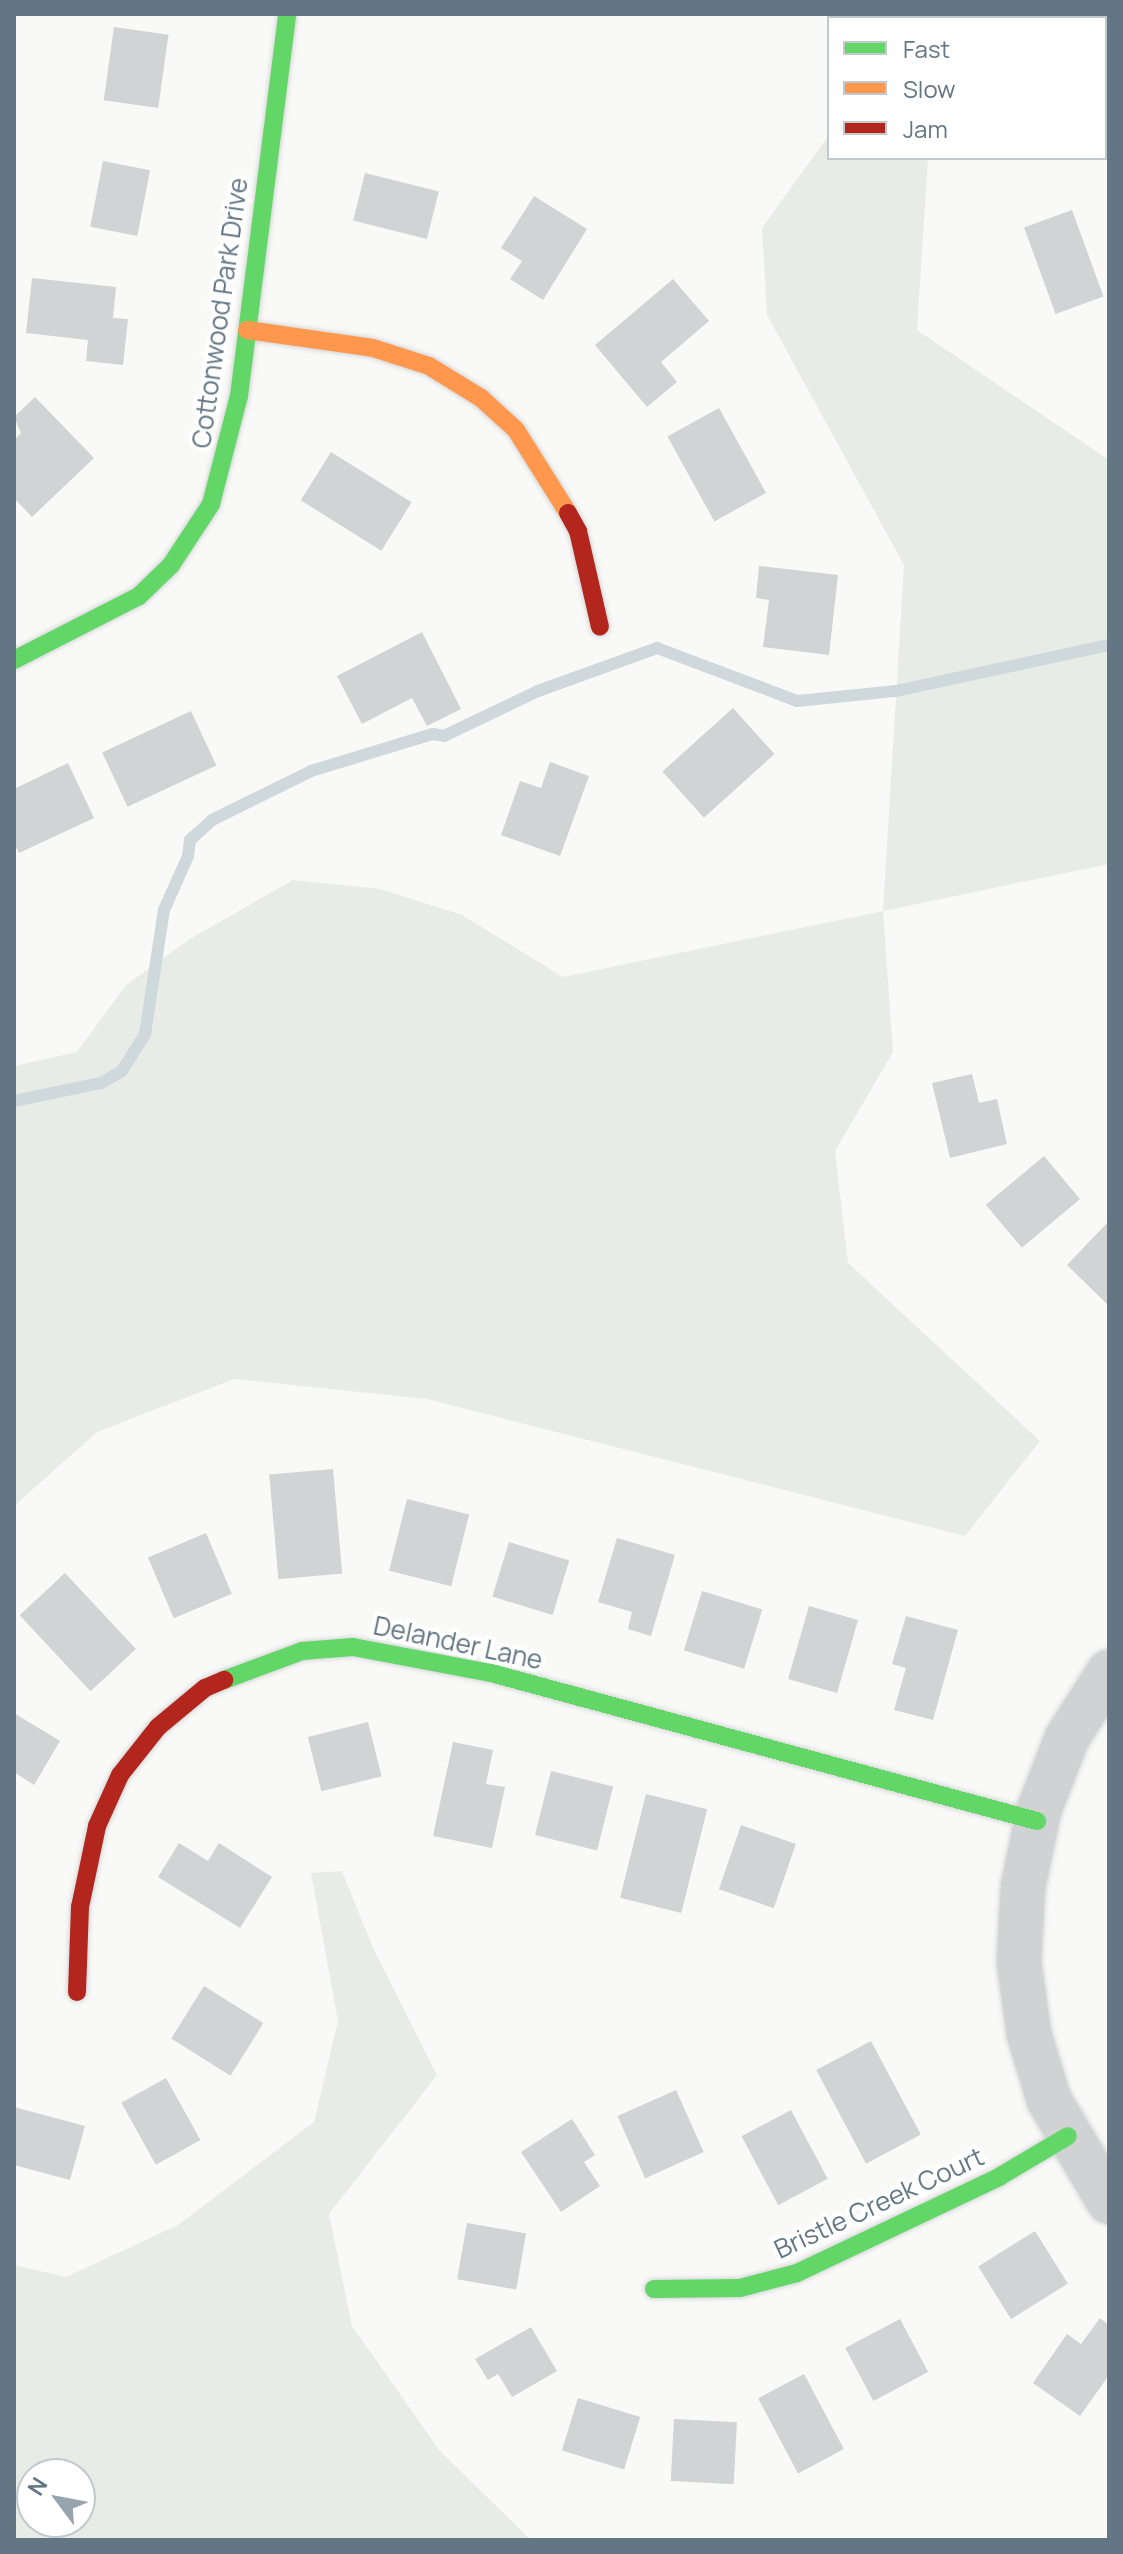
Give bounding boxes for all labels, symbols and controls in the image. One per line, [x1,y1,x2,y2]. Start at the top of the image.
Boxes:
legend [827,16,1107,160]
text: Fast [903,32,950,65]
text: Slow [903,72,956,105]
text: Jam [903,112,948,145]
street label: Cottonwood Park Drive [186,176,254,450]
street label: Delander Lane [371,1610,545,1676]
street label: Bristle Creek Court [769,2141,989,2265]
north arrow [16,2458,96,2538]
text: N [20,2472,54,2501]

